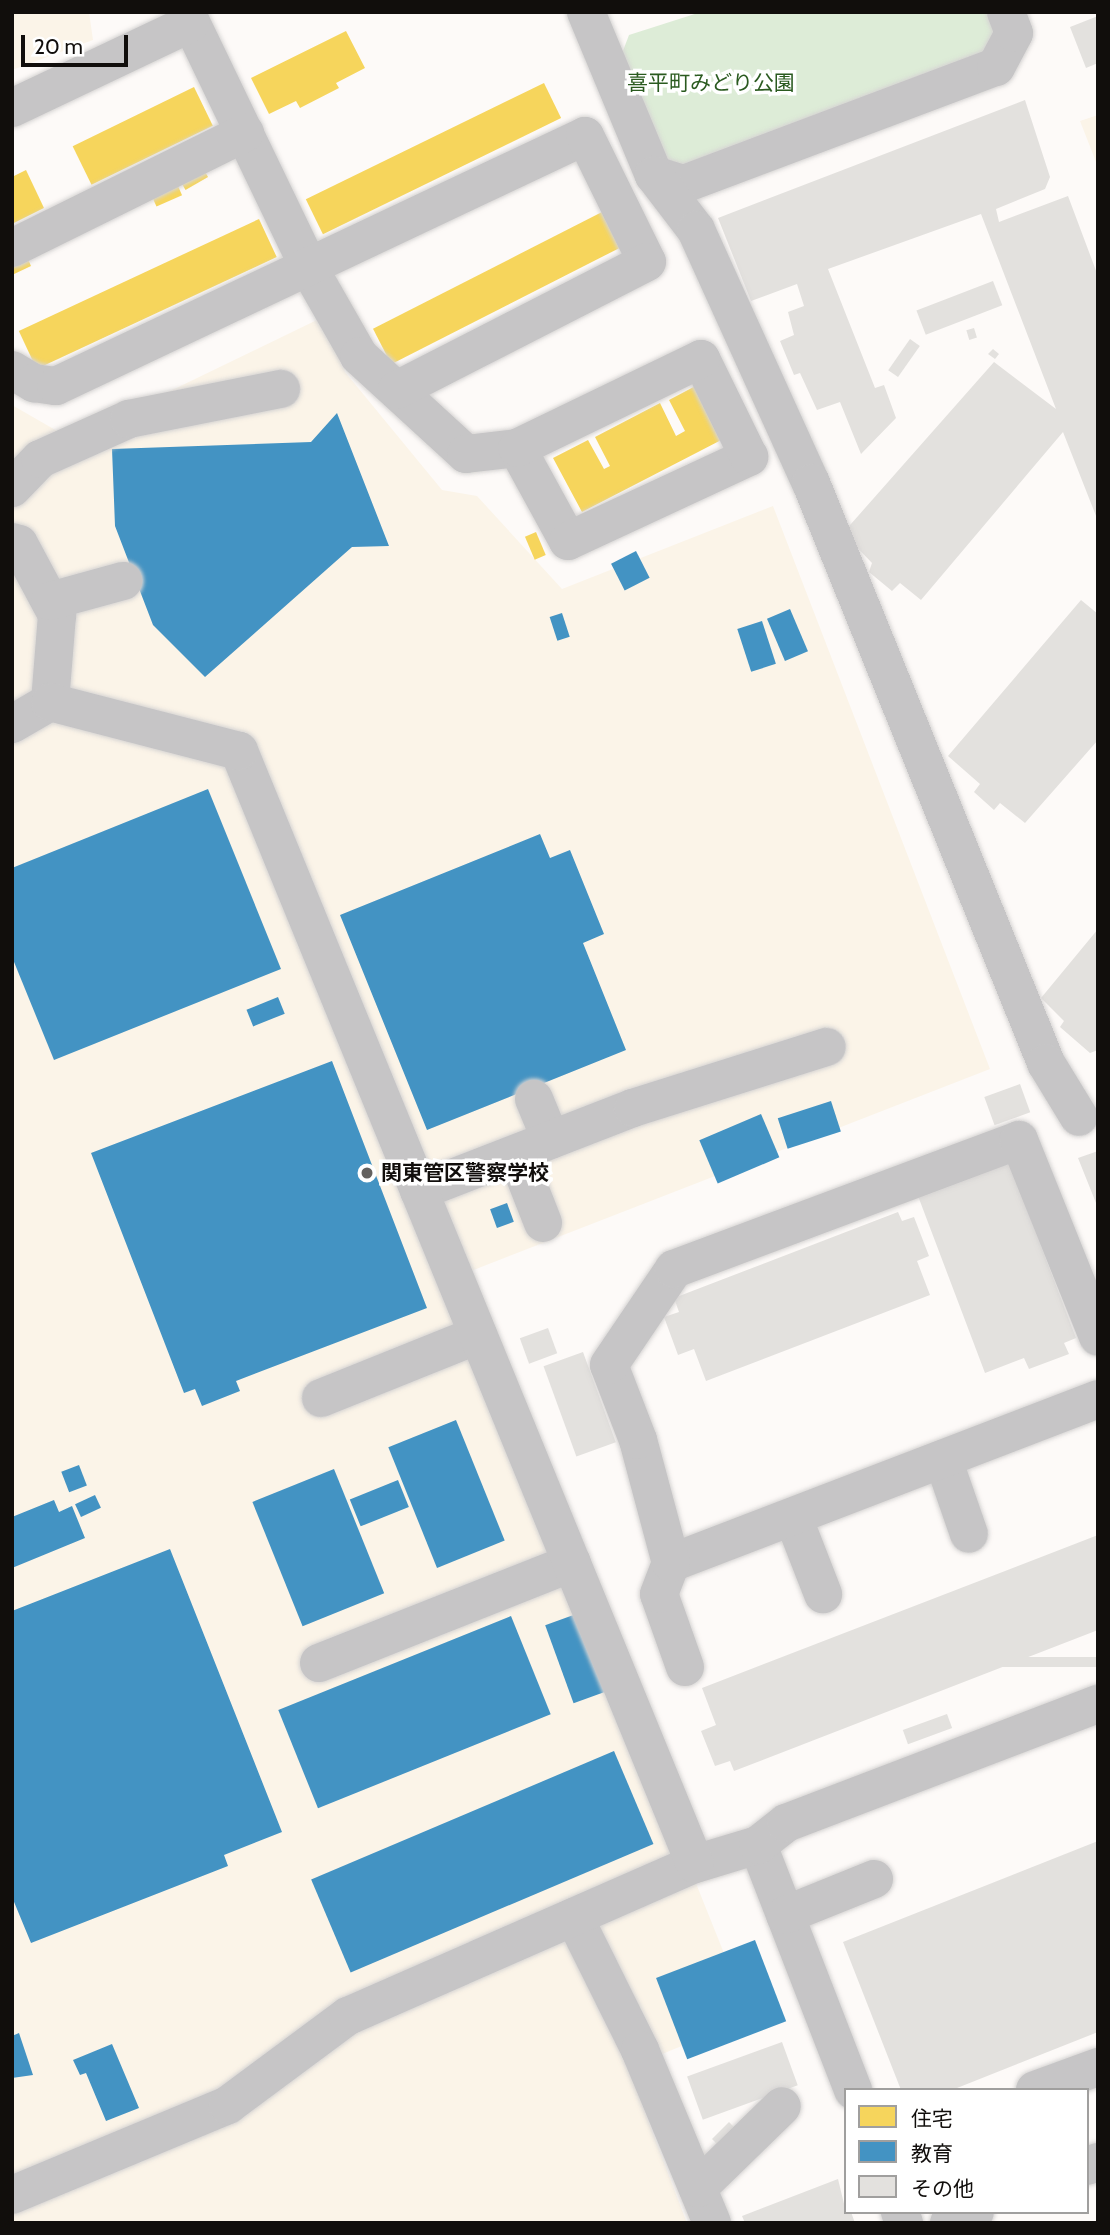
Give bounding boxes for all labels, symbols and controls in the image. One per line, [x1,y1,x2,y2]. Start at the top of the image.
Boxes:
scale bar [24,21,131,65]
text: 20 m [34,34,83,59]
park label: 喜平町みどり公園 [627,70,795,96]
place label: 関東管区警察学校 [381,1160,549,1186]
marker: 関東管区警察学校 [359,1165,375,1181]
legend [844,2088,1089,2214]
text: 住宅 [911,2106,953,2131]
text: 教育 [911,2141,953,2166]
text: その他 [911,2176,974,2201]

